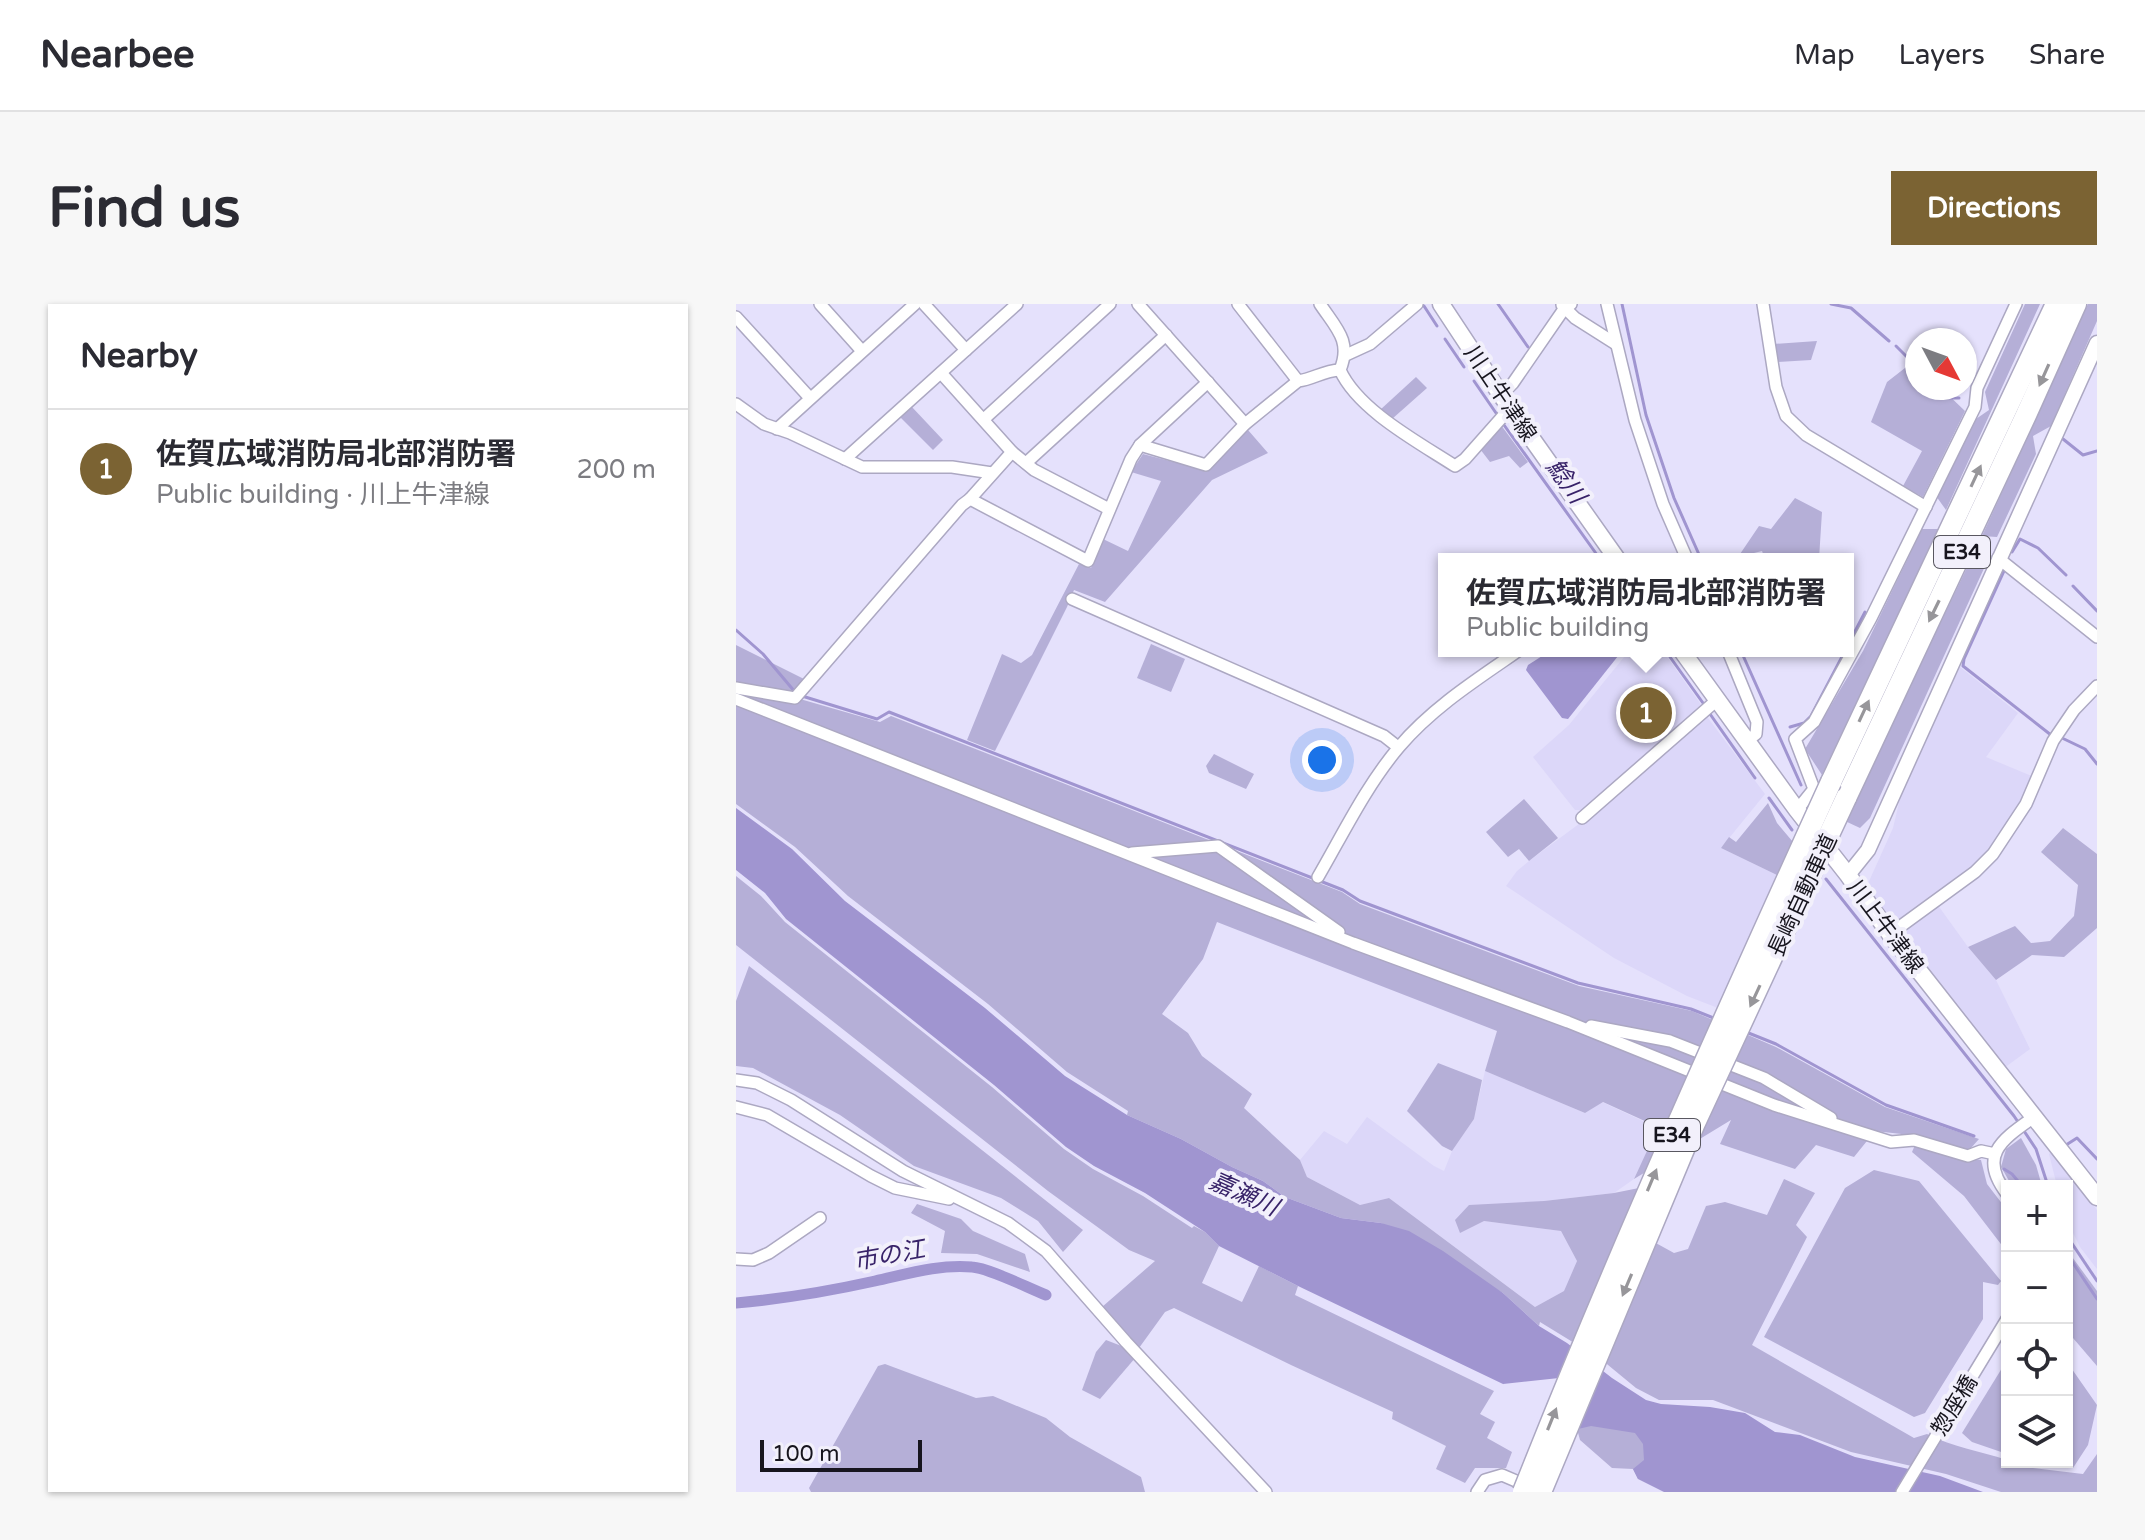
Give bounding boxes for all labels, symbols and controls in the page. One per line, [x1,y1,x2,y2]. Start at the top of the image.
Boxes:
text: Nearbee [40,32,194,78]
text: Map [1794,38,1855,72]
text: Layers [1899,38,1985,72]
text: Share [2029,38,2105,72]
button: Directions [1891,171,2097,245]
text: Find us [48,175,240,242]
north arrow [1905,328,1977,400]
text: Nearby [80,336,198,377]
street label: 川上牛津線 [1459,341,1542,446]
one-way arrow [2037,363,2051,387]
text: 佐賀広域消防局北部消防署 [156,436,516,473]
water label: 鯰川 [1540,453,1593,512]
text: 1 [98,454,114,485]
text: 200 m [576,454,656,485]
one-way arrow [1969,465,1983,488]
text: Public building · 川上牛津線 [156,479,490,510]
road number: E34 [1934,536,1990,568]
popup [1438,553,1854,657]
text: 佐賀広域消防局北部消防署 [1466,575,1826,612]
one-way arrow [1927,599,1940,622]
text: Public building [1466,612,1649,643]
pin: 1 [1620,683,1672,743]
one-way arrow [1857,700,1871,723]
your location [1302,740,1342,780]
street label: 長崎自動車道 [1763,830,1843,961]
street label: 川上牛津線 [1842,875,1929,978]
one-way arrow [1748,984,1762,1008]
road number: E34 [1644,1119,1700,1151]
water label: 嘉瀬川 [1205,1167,1285,1224]
one-way arrow [1646,1168,1659,1192]
map controls [2001,1180,2073,1468]
button: + [2001,1180,2073,1252]
water label: 市の江 [851,1234,930,1276]
button: − [2001,1252,2073,1324]
one-way arrow [1621,1273,1634,1297]
button: locate [2001,1324,2073,1396]
street label: 惣座橋 [1927,1371,1983,1441]
button: layers [2001,1396,2073,1468]
one-way arrow [1546,1407,1559,1431]
scale bar [760,1436,922,1472]
text: 100 m [772,1441,839,1467]

